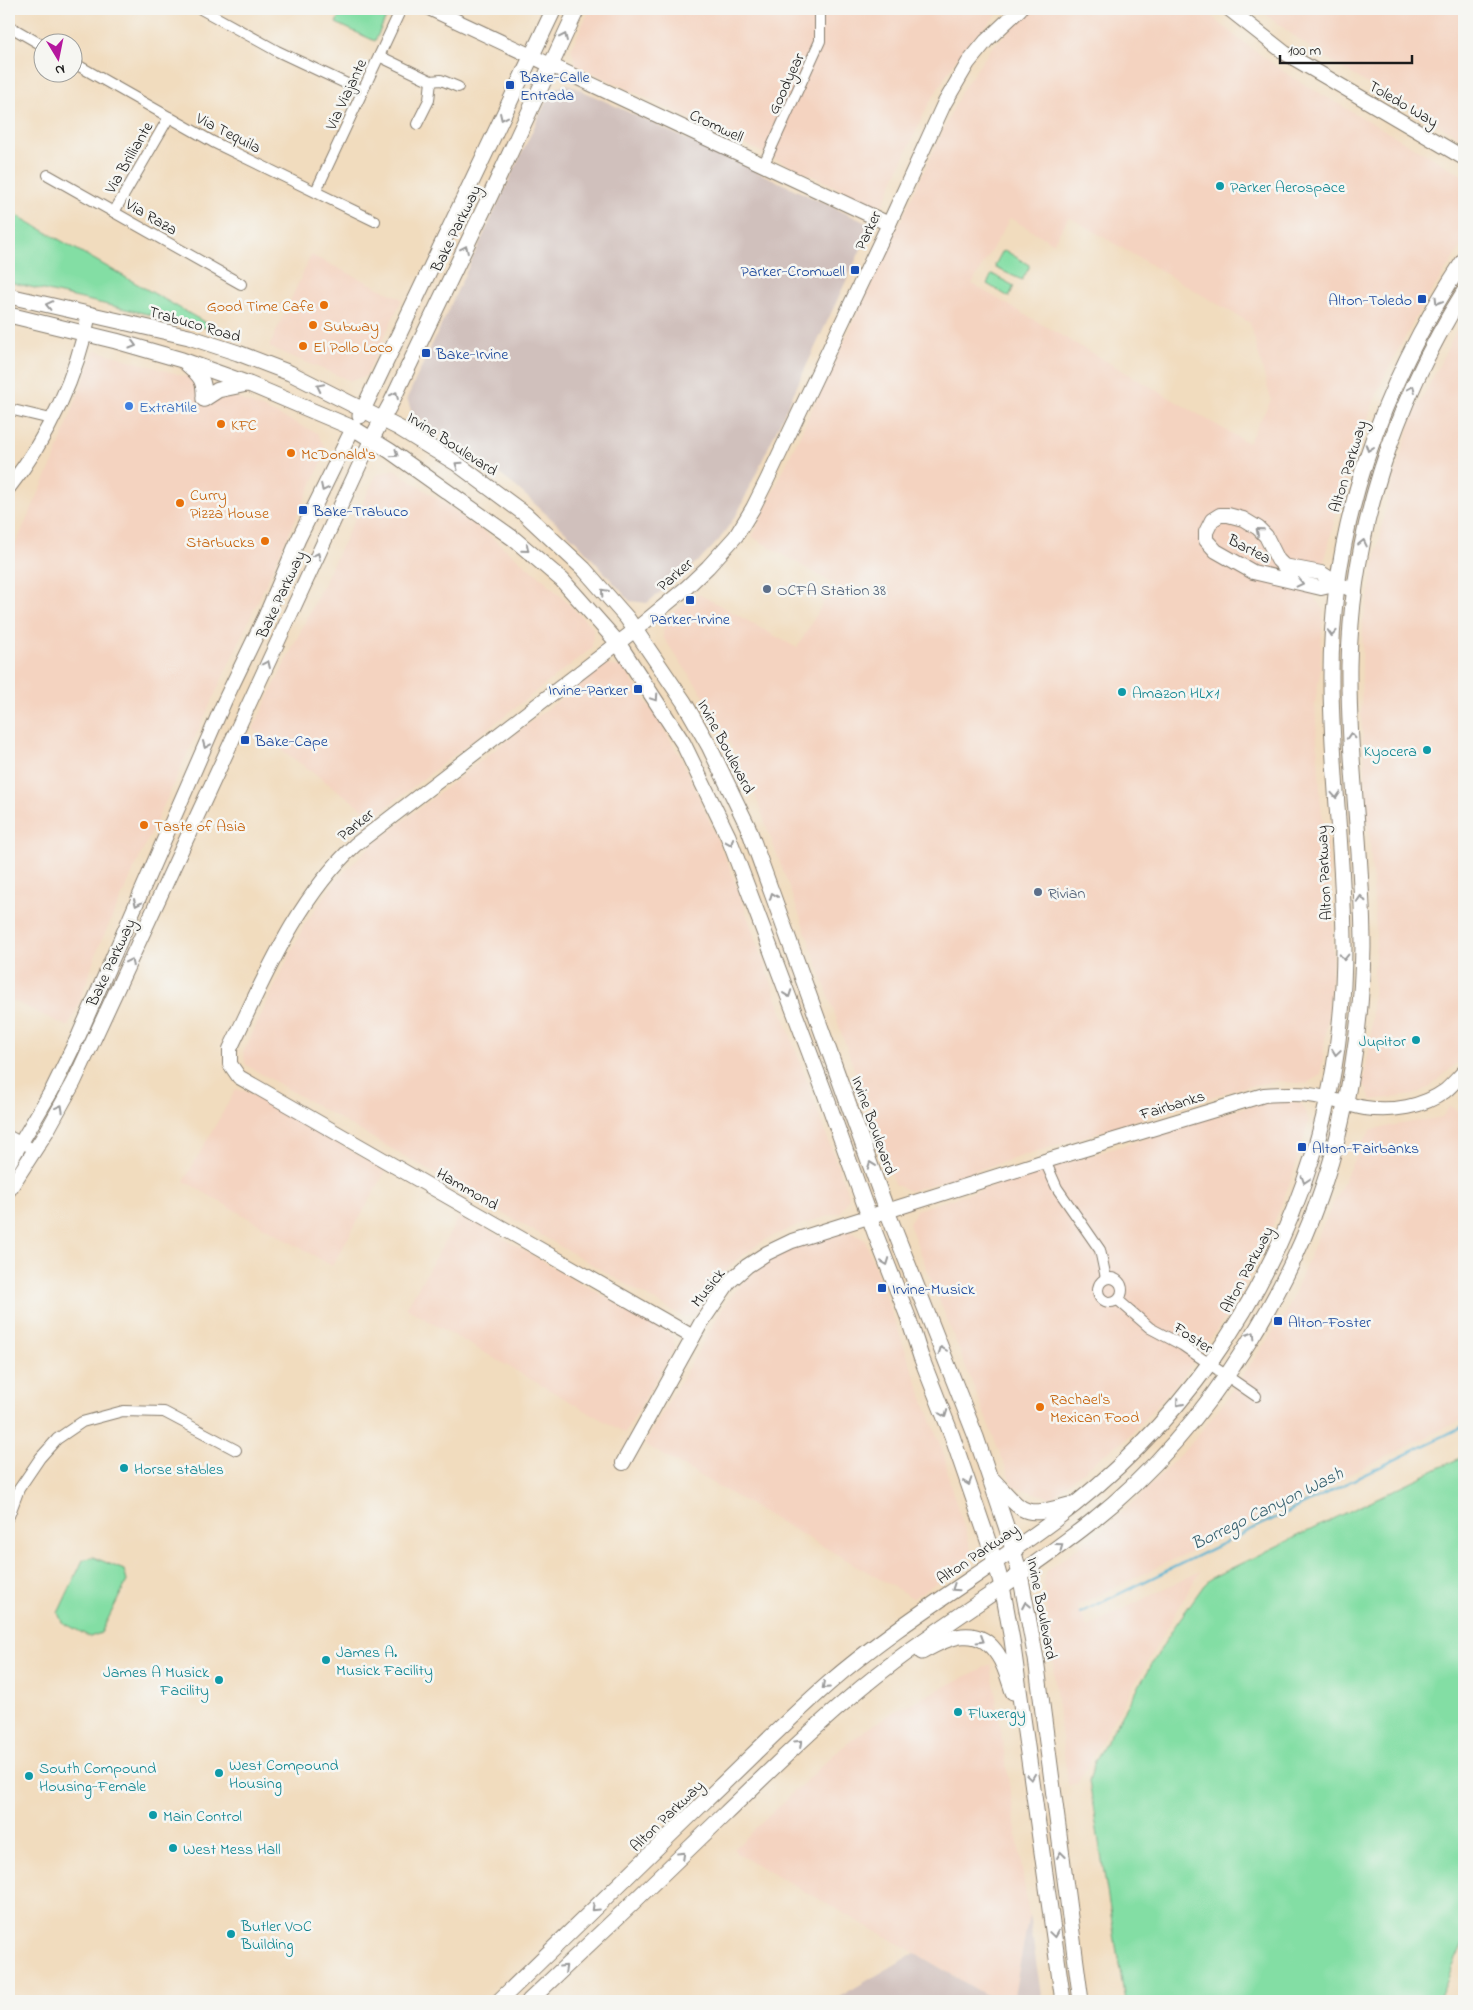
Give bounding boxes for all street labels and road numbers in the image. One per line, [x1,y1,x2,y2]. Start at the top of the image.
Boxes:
street label: Goodyear [762,49,812,119]
street label: Via Viajante [319,55,374,135]
street label: Toledo Way [1363,75,1443,135]
street label: Cromwell [685,104,748,150]
street label: Via Tequila [190,107,265,160]
street label: Via Brilliante [99,117,160,199]
street label: Bake Parkway [425,181,488,278]
street label: Via Raza [120,193,182,242]
street label: Parker [849,207,888,255]
street label: Trabuco Road [146,300,243,349]
street label: Irvine Boulevard [402,406,502,483]
street label: Alton Parkway [1324,418,1374,516]
street label: Bartea [1222,528,1275,571]
street label: Bake Parkway [251,547,313,644]
street label: Parker [652,553,699,598]
street label: Irvine Boulevard [690,696,760,798]
street label: Parker [333,803,380,848]
street label: Alton Parkway [1311,825,1339,921]
street label: Bake Parkway [81,915,143,1012]
street label: Irvine Boulevard [844,1073,902,1178]
street label: Fairbanks [1136,1085,1208,1127]
street label: Hammond [432,1162,502,1217]
street label: Alton Parkway [1215,1222,1281,1318]
street label: Musick [686,1263,732,1313]
street label: Foster [1168,1316,1217,1360]
street label: Alton Parkway [932,1518,1024,1591]
street label: Irvine Boulevard [1019,1555,1063,1662]
street label: Alton Parkway [625,1775,710,1858]

